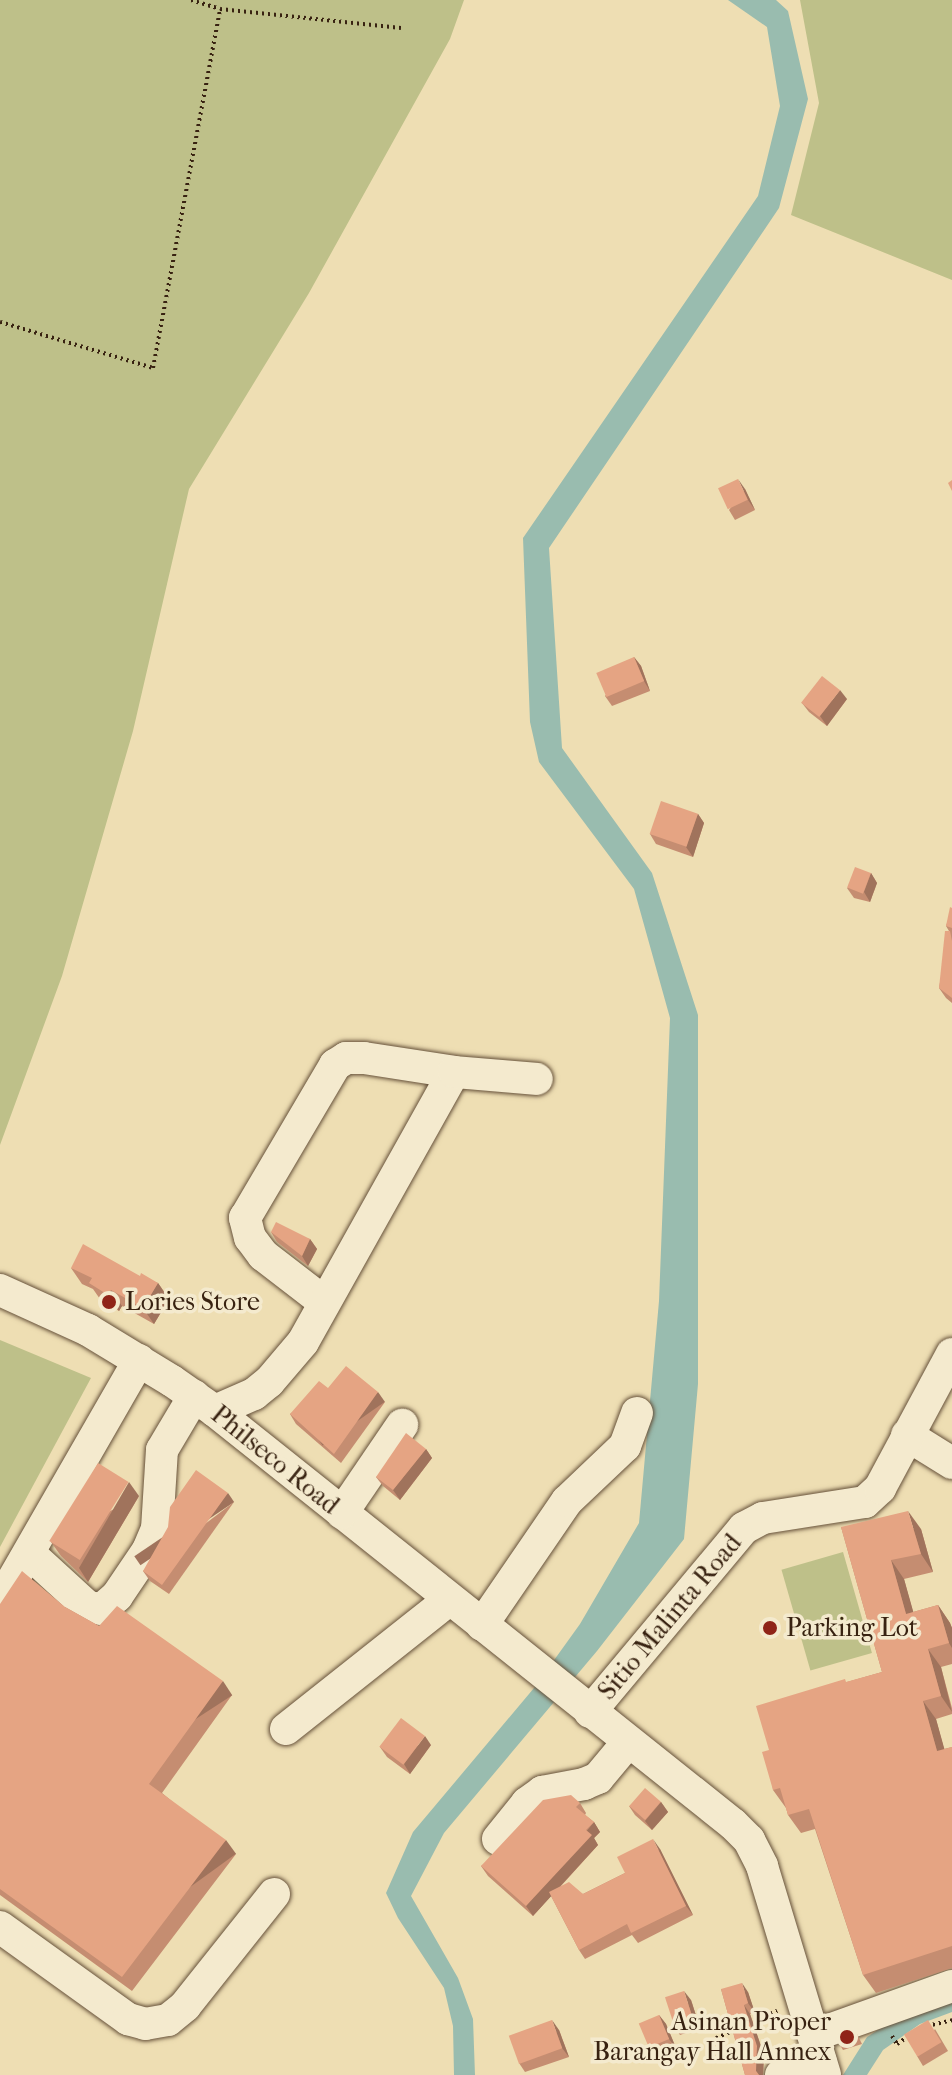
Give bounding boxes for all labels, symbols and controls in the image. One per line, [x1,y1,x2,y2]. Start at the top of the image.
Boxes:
place label: Lories Store [125,1286,260,1318]
marker: Lories Store [100,1293,118,1311]
street label: Philseco Road [205,1399,345,1521]
street label: Sitio Malinta Road [592,1528,748,1706]
place label: Parking Lot [786,1612,918,1644]
marker: Parking Lot [761,1619,779,1637]
place label: Asinan Proper Barangay Hall Annex [593,2006,831,2068]
marker: Asinan Proper Barangay Hall Annex [838,2028,856,2046]

